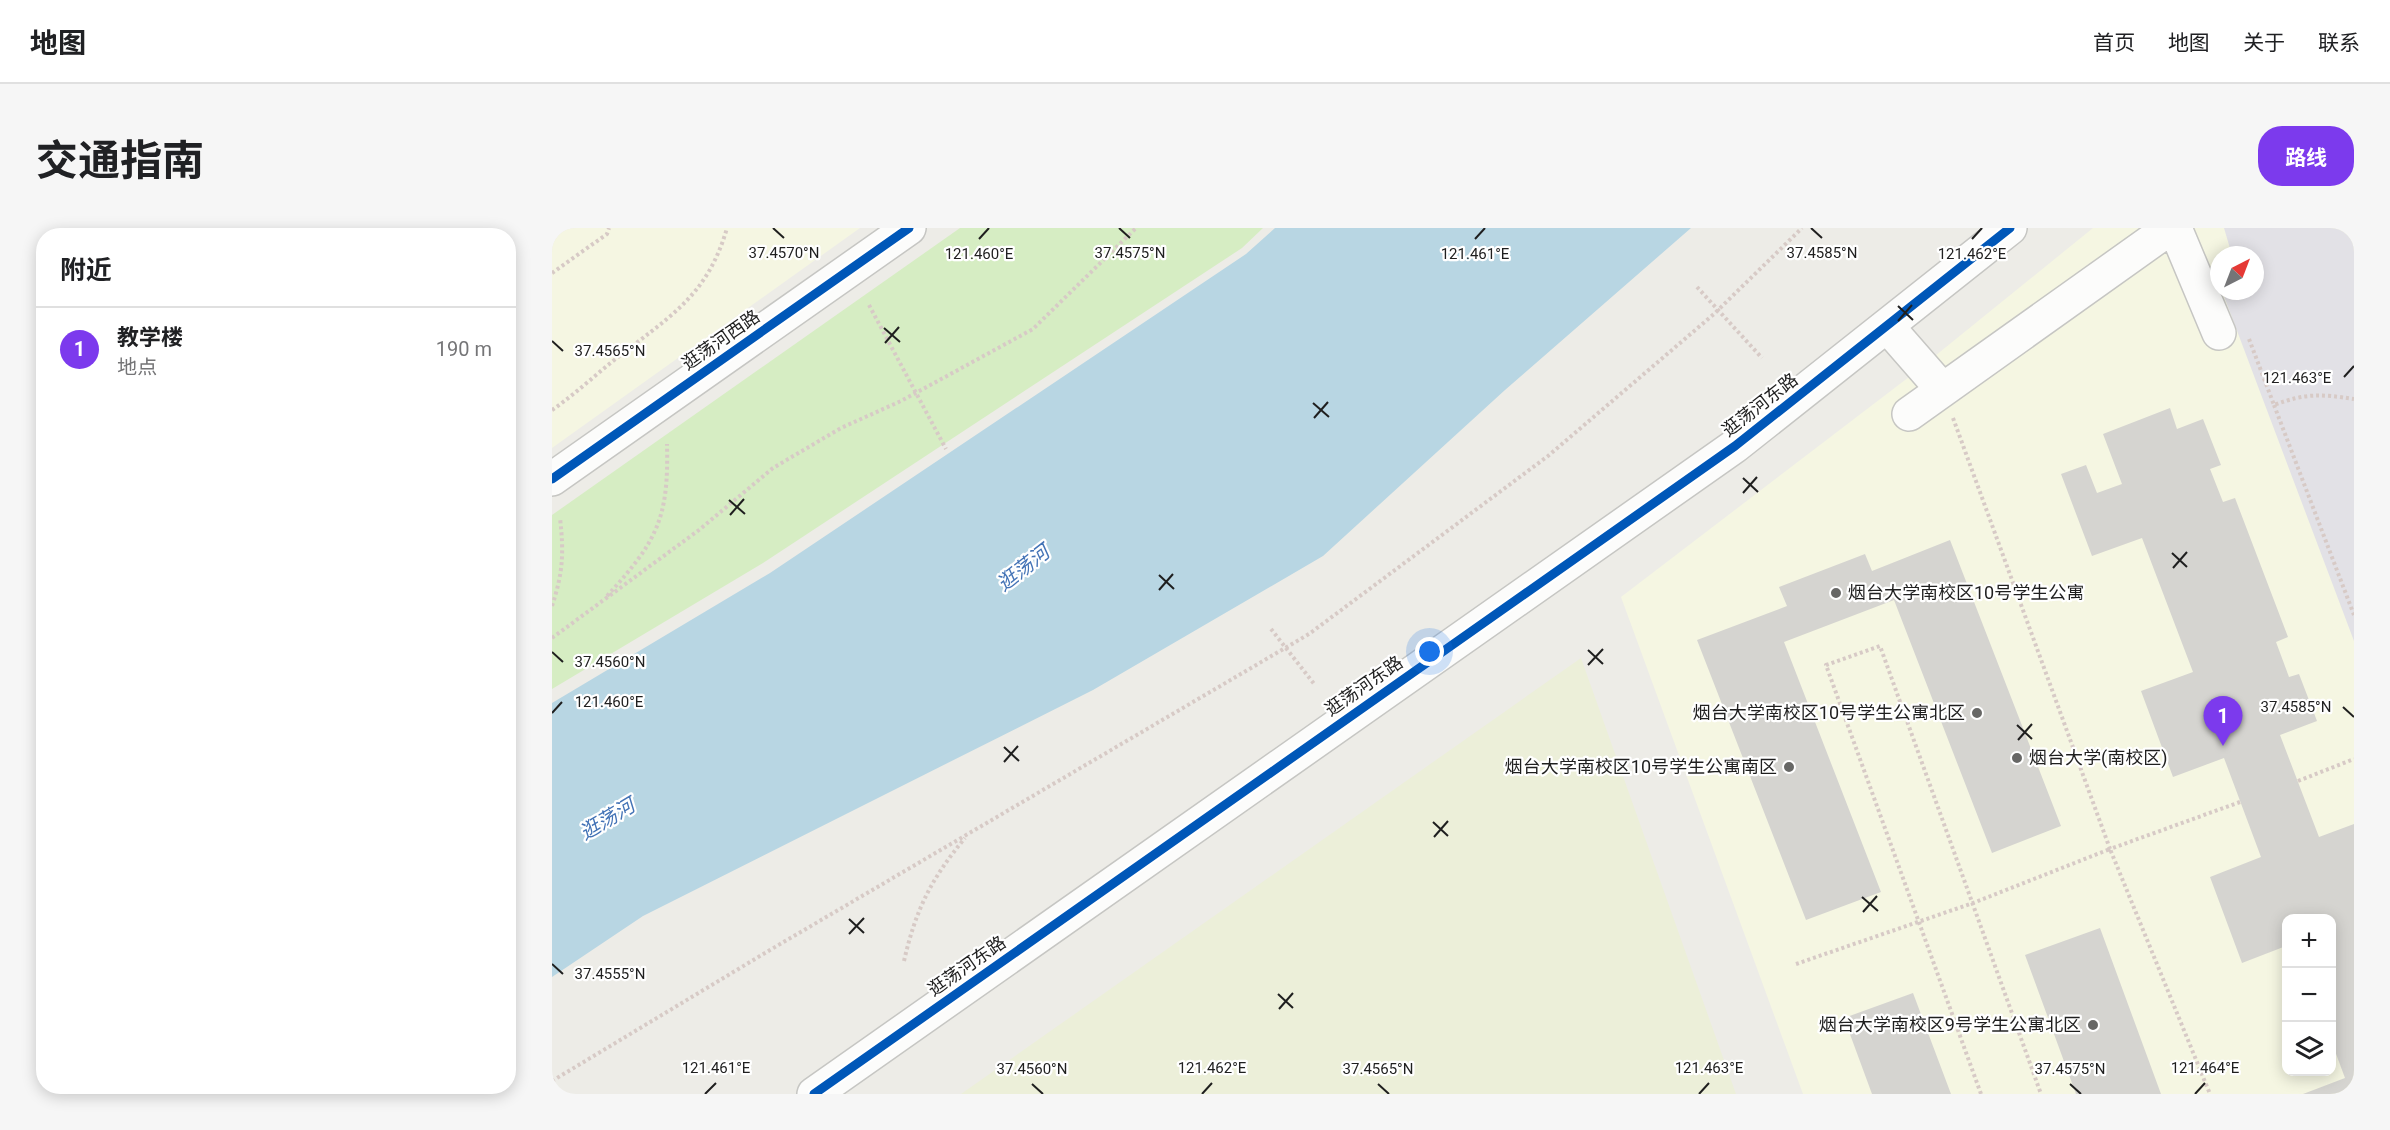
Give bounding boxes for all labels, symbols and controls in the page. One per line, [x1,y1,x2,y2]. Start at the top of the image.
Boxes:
text: 地图 [30,27,86,60]
text: 首页 [2093,31,2135,55]
text: 地图 [2168,31,2210,55]
text: 关于 [2243,31,2285,55]
text: 联系 [2318,31,2360,55]
button: 路线 [2258,126,2354,186]
text: 交通指南 [36,136,204,185]
text: 37.4570°N [749,244,819,262]
text: 37.4575°N [1095,244,1165,262]
text: 37.4585°N [1787,244,1857,262]
text: 121.460°E [945,245,1014,263]
text: 121.461°E [1441,245,1510,263]
text: 121.462°E [1938,245,2007,263]
north arrow [2210,246,2264,300]
text: 附近 [60,255,112,285]
street label: 逛荡河西路 [678,305,764,374]
text: 教学楼 [117,325,183,350]
text: 1 [74,337,85,361]
text: 190 m [436,337,492,361]
text: 37.4565°N [575,342,645,360]
text: 地点 [117,355,157,379]
street label: 逛荡河东路 [1718,369,1802,441]
text: 121.463°E [2263,369,2332,387]
water label: 逛荡河 [992,538,1057,596]
place label: 烟台大学南校区10号学生公寓 [1848,582,2084,603]
marker: 烟台大学南校区10号学生公寓 [1829,586,1843,600]
your location [1415,637,1444,666]
street label: 逛荡河东路 [1321,651,1407,720]
text: 37.4560°N [575,653,645,671]
text: 121.460°E [575,693,644,711]
pin: 1 [2204,696,2242,746]
text: 37.4585°N [2261,698,2331,716]
place label: 烟台大学南校区10号学生公寓北区 [1693,702,1965,723]
marker: 烟台大学南校区10号学生公寓北区 [1970,706,1984,720]
place label: 烟台大学(南校区) [2029,747,2167,769]
marker: 烟台大学(南校区) [2010,751,2024,765]
place label: 烟台大学南校区10号学生公寓南区 [1505,756,1777,777]
marker: 烟台大学南校区10号学生公寓南区 [1782,760,1796,774]
water label: 逛荡河 [575,791,642,845]
map controls [2282,914,2336,1076]
button: + [2282,914,2336,968]
street label: 逛荡河东路 [924,931,1010,1000]
text: 37.4555°N [575,965,645,983]
button: − [2282,968,2336,1022]
place label: 烟台大学南校区9号学生公寓北区 [1819,1014,2081,1035]
marker: 烟台大学南校区9号学生公寓北区 [2086,1018,2100,1032]
button: layers [2282,1022,2336,1076]
text: 121.461°E [682,1059,751,1077]
text: 121.462°E [1178,1059,1247,1077]
text: 121.463°E [1675,1059,1744,1077]
text: 121.464°E [2171,1059,2240,1077]
text: 37.4560°N [997,1060,1067,1078]
text: 37.4565°N [1343,1060,1413,1078]
text: 37.4575°N [2035,1060,2105,1078]

